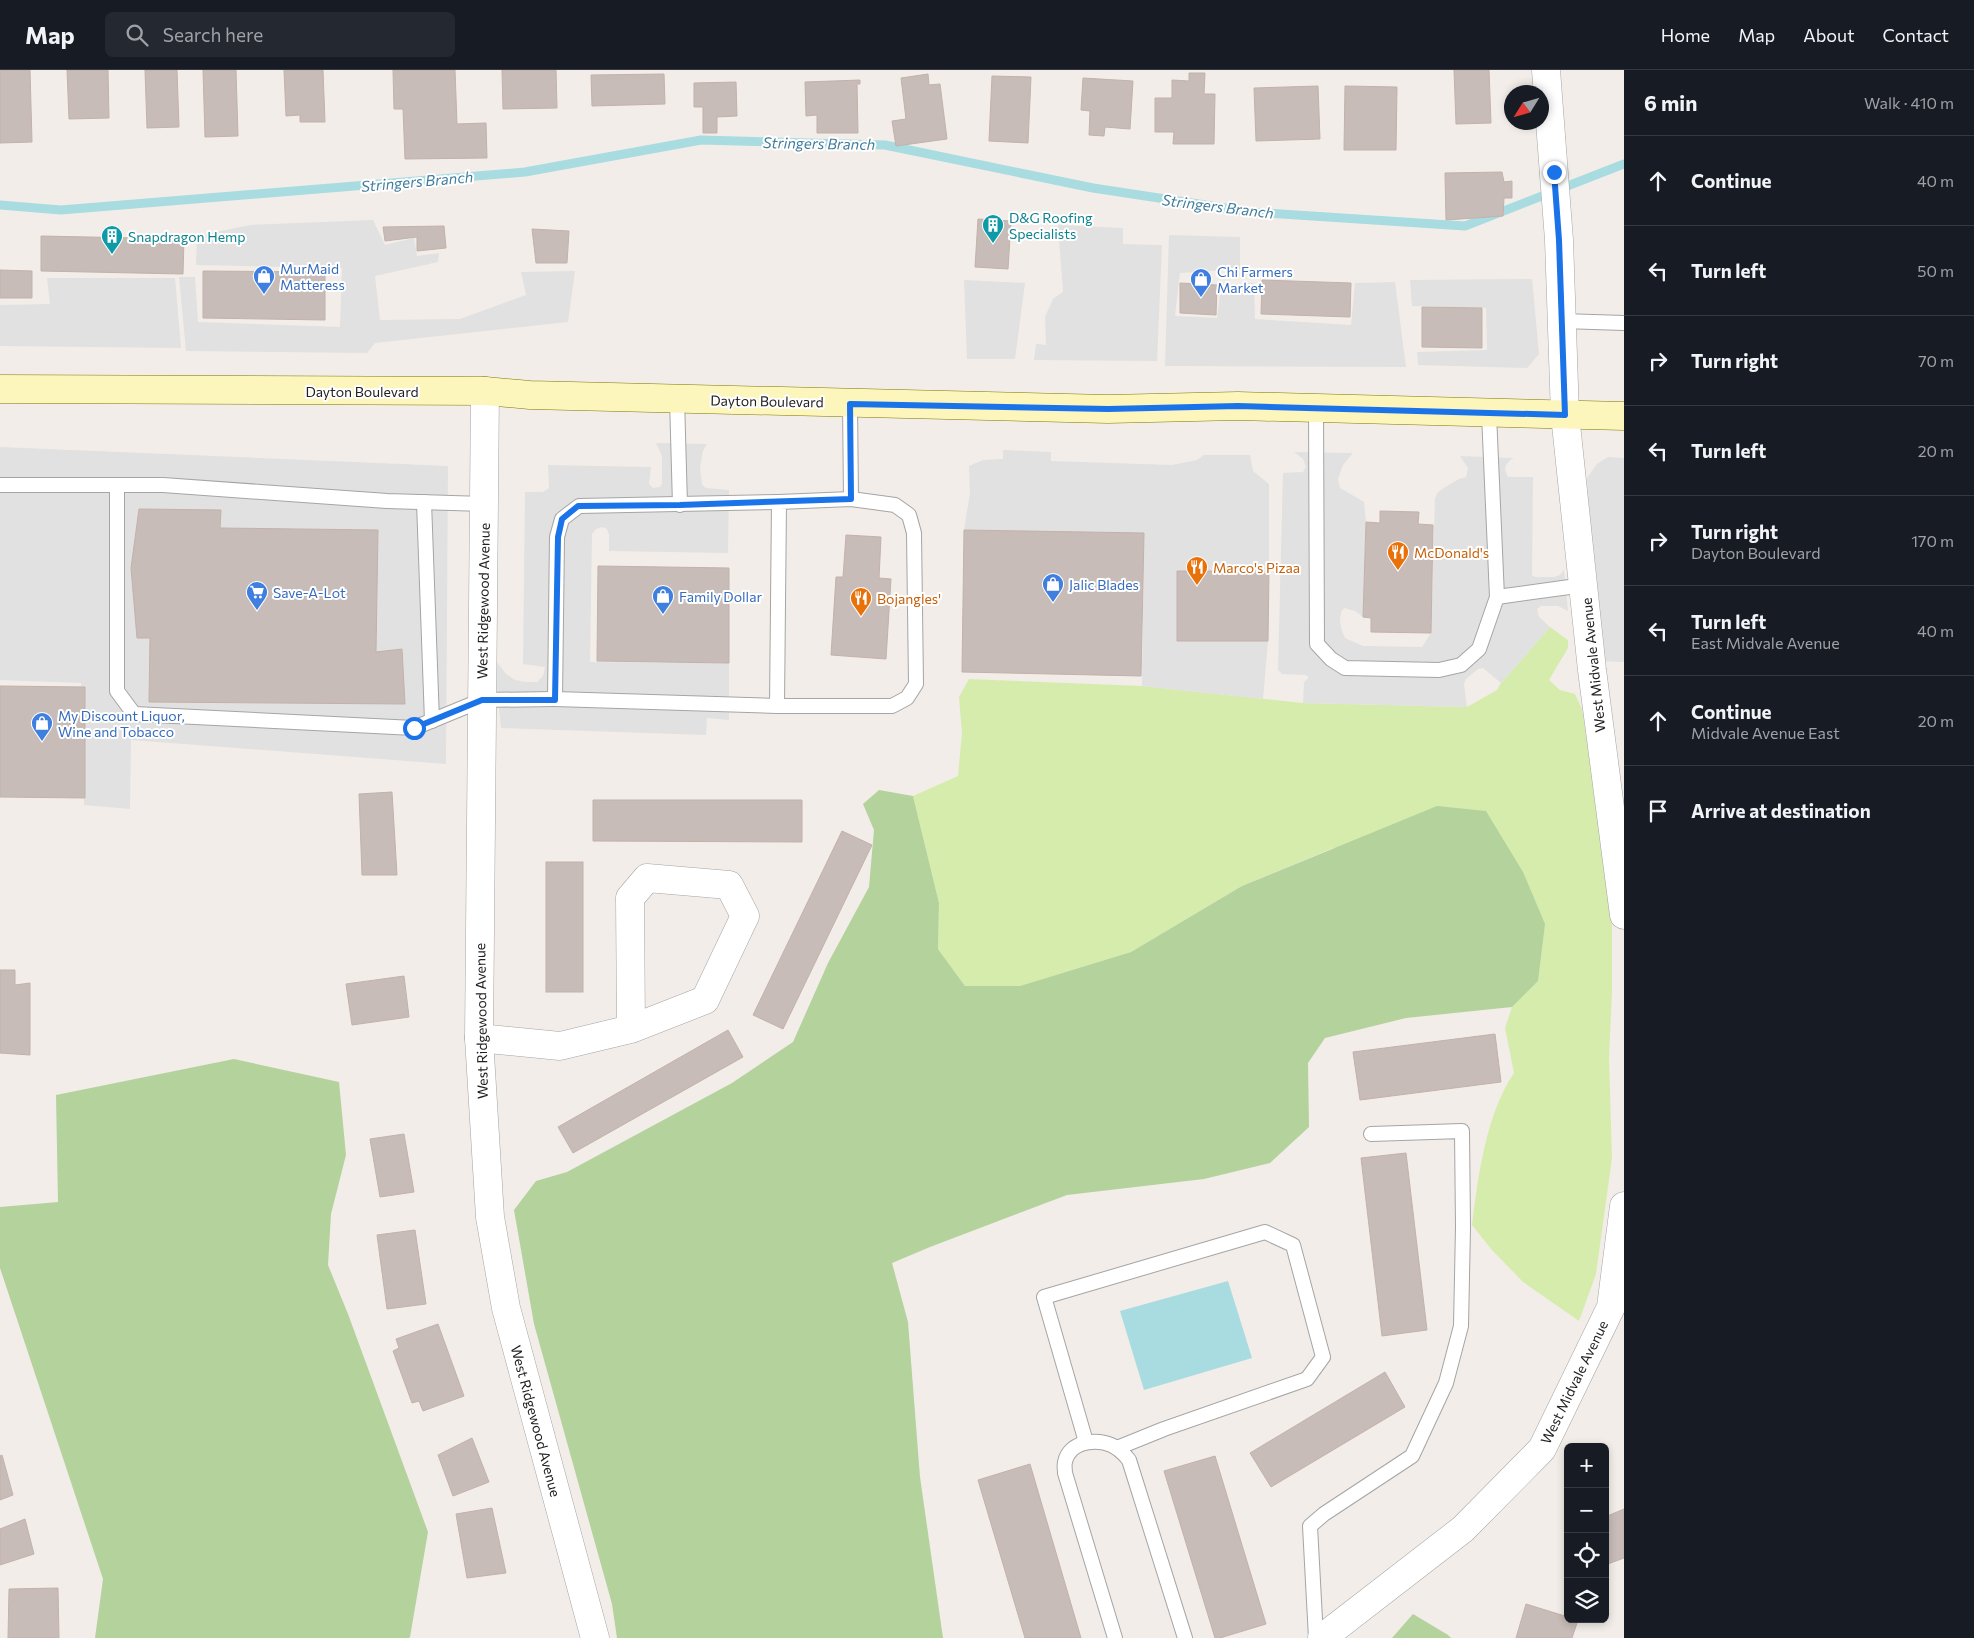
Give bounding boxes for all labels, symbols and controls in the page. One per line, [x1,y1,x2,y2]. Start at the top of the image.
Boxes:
search box [105,12,455,57]
text: Map [25,20,75,49]
icon: search [123,21,151,49]
text: Search here [163,23,263,46]
text: Home [1661,24,1710,46]
text: Map [1738,24,1775,46]
text: About [1803,24,1855,46]
text: Contact [1883,24,1949,46]
north arrow [1504,85,1549,130]
text: 6 min [1644,90,1697,115]
text: Walk · 410 m [1864,93,1954,112]
water label: Stringers Branch [763,133,875,153]
route end [1543,161,1566,184]
water label: Stringers Branch [360,167,474,195]
icon: ahead [1644,167,1672,195]
text: Continue [1691,169,1771,192]
text: 40 m [1917,171,1954,190]
water label: Stringers Branch [1161,190,1275,222]
place label: D&G Roofing Specialists [1009,209,1093,242]
building icon: D&G Roofing Specialists [981,213,1005,244]
building icon: Snapdragon Hemp [100,224,124,255]
place label: Snapdragon Hemp [128,228,246,245]
icon: left [1644,257,1672,285]
text: Turn left [1691,259,1766,282]
place label: MurMaid Matteress [280,260,345,293]
text: 50 m [1917,261,1954,280]
place label: Chi Farmers Market [1217,263,1293,296]
shop icon: MurMaid Matteress [252,264,276,295]
shop icon: Chi Farmers Market [1189,267,1213,298]
icon: right [1644,347,1672,375]
text: Turn right [1691,349,1778,372]
text: 70 m [1918,351,1954,370]
street label: Dayton Boulevard [305,383,419,400]
street label: Dayton Boulevard [710,392,824,410]
icon: left [1644,437,1672,465]
text: Turn left [1691,439,1766,462]
text: 20 m [1918,441,1954,460]
text: Turn right [1691,520,1778,543]
street label: West Ridgewood Avenue [473,523,493,679]
icon: right [1644,527,1672,555]
text: 170 m [1911,531,1954,550]
restaurant icon: McDonald's [1386,540,1410,571]
text: Dayton Boulevard [1691,543,1820,562]
place label: McDonald's [1414,544,1489,561]
restaurant icon: Marco's Pizaa [1185,555,1209,586]
place label: Marco's Pizaa [1213,559,1300,576]
shop icon: Jalic Blades [1041,572,1065,603]
place label: Jalic Blades [1069,576,1139,593]
supermarket icon: Save-A-Lot [245,580,269,611]
place label: Save-A-Lot [273,584,346,601]
shop icon: Family Dollar [651,584,675,615]
restaurant icon: Bojangles' [849,586,873,617]
place label: Family Dollar [679,588,762,605]
place label: Bojangles' [877,590,941,607]
street label: West Midvale Avenue [1577,597,1609,733]
text: Turn left [1691,610,1766,633]
icon: left [1644,617,1672,645]
text: 40 m [1917,621,1954,640]
text: East Midvale Avenue [1691,633,1840,652]
text: Continue [1691,700,1771,723]
place label: My Discount Liquor, Wine and Tobacco [58,707,185,740]
icon: ahead [1644,707,1672,735]
shop icon: My Discount Liquor, Wine and Tobacco [30,711,54,742]
text: 20 m [1918,711,1954,730]
route start [403,717,426,740]
text: Midvale Avenue East [1691,723,1840,742]
icon: arrive [1644,797,1672,825]
text: Arrive at destination [1691,799,1871,822]
street label: West Ridgewood Avenue [471,943,491,1099]
street label: West Midvale Avenue [1537,1318,1611,1446]
street label: West Ridgewood Avenue [508,1343,564,1499]
map controls [1564,1443,1609,1623]
button: + [1564,1443,1609,1488]
button: − [1564,1488,1609,1533]
button: locate [1564,1533,1609,1578]
button: layers [1564,1578,1609,1623]

